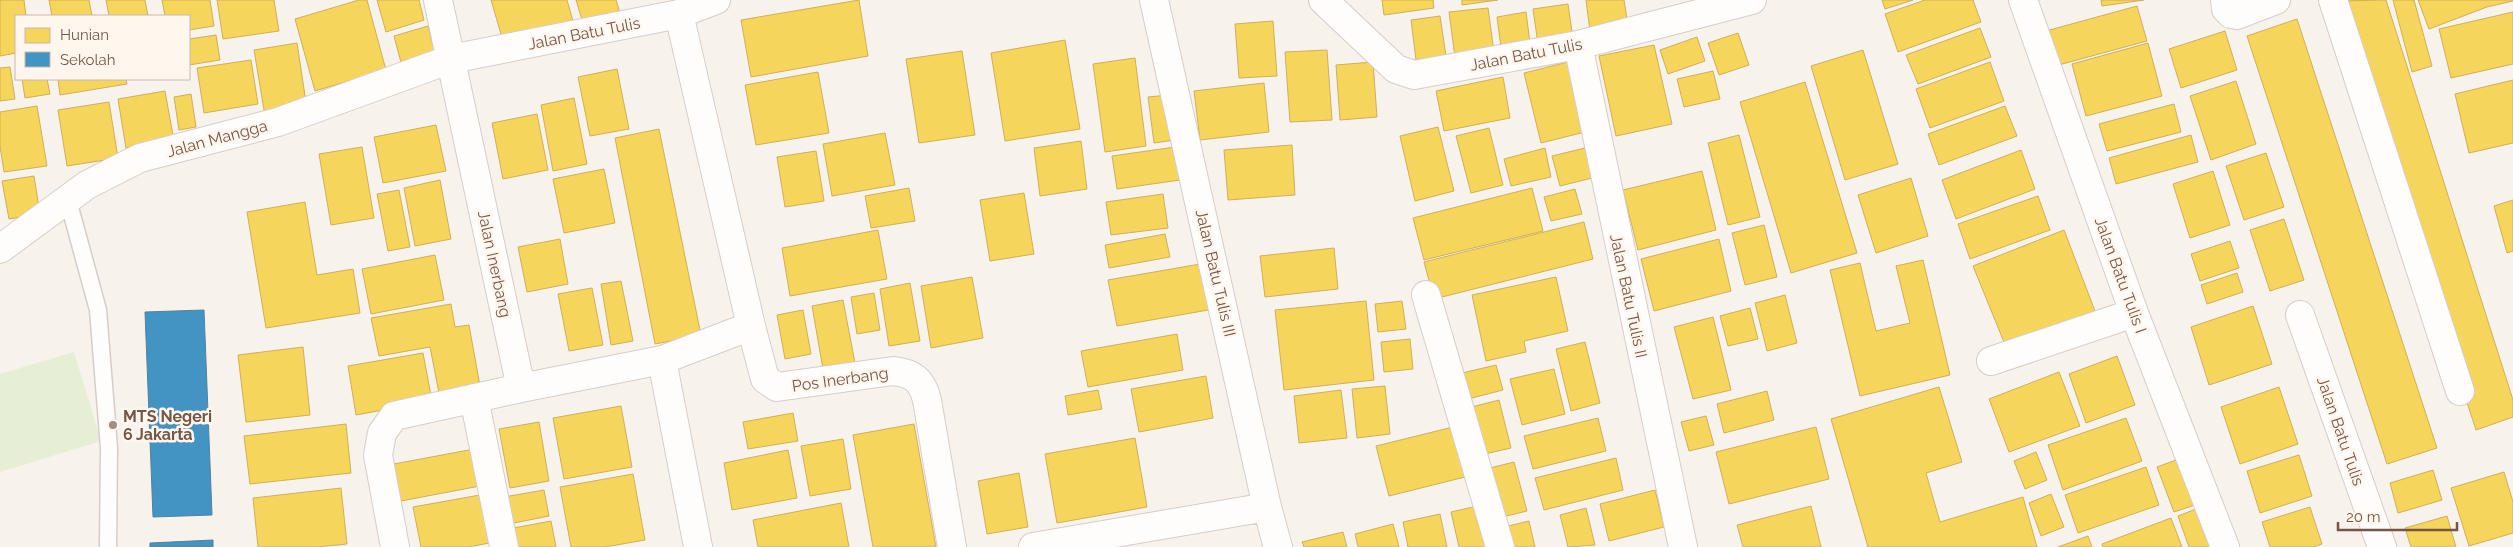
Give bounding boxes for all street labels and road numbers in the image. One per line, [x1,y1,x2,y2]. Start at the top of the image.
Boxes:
street label: Jalan Batu Tulis [526,13,642,54]
street label: Jalan Batu Tulis [1468,34,1584,75]
street label: Jalan Mangga [165,116,269,161]
street label: Jalan Batu Tulis III [1192,208,1239,339]
street label: Jalan Inerbang [474,209,515,319]
street label: Jalan Batu Tulis I [2091,215,2150,336]
street label: Jalan Batu Tulis II [1606,232,1651,360]
street label: Pos Inerbang [791,363,890,396]
street label: Jalan Batu Tulis [2313,374,2368,488]

